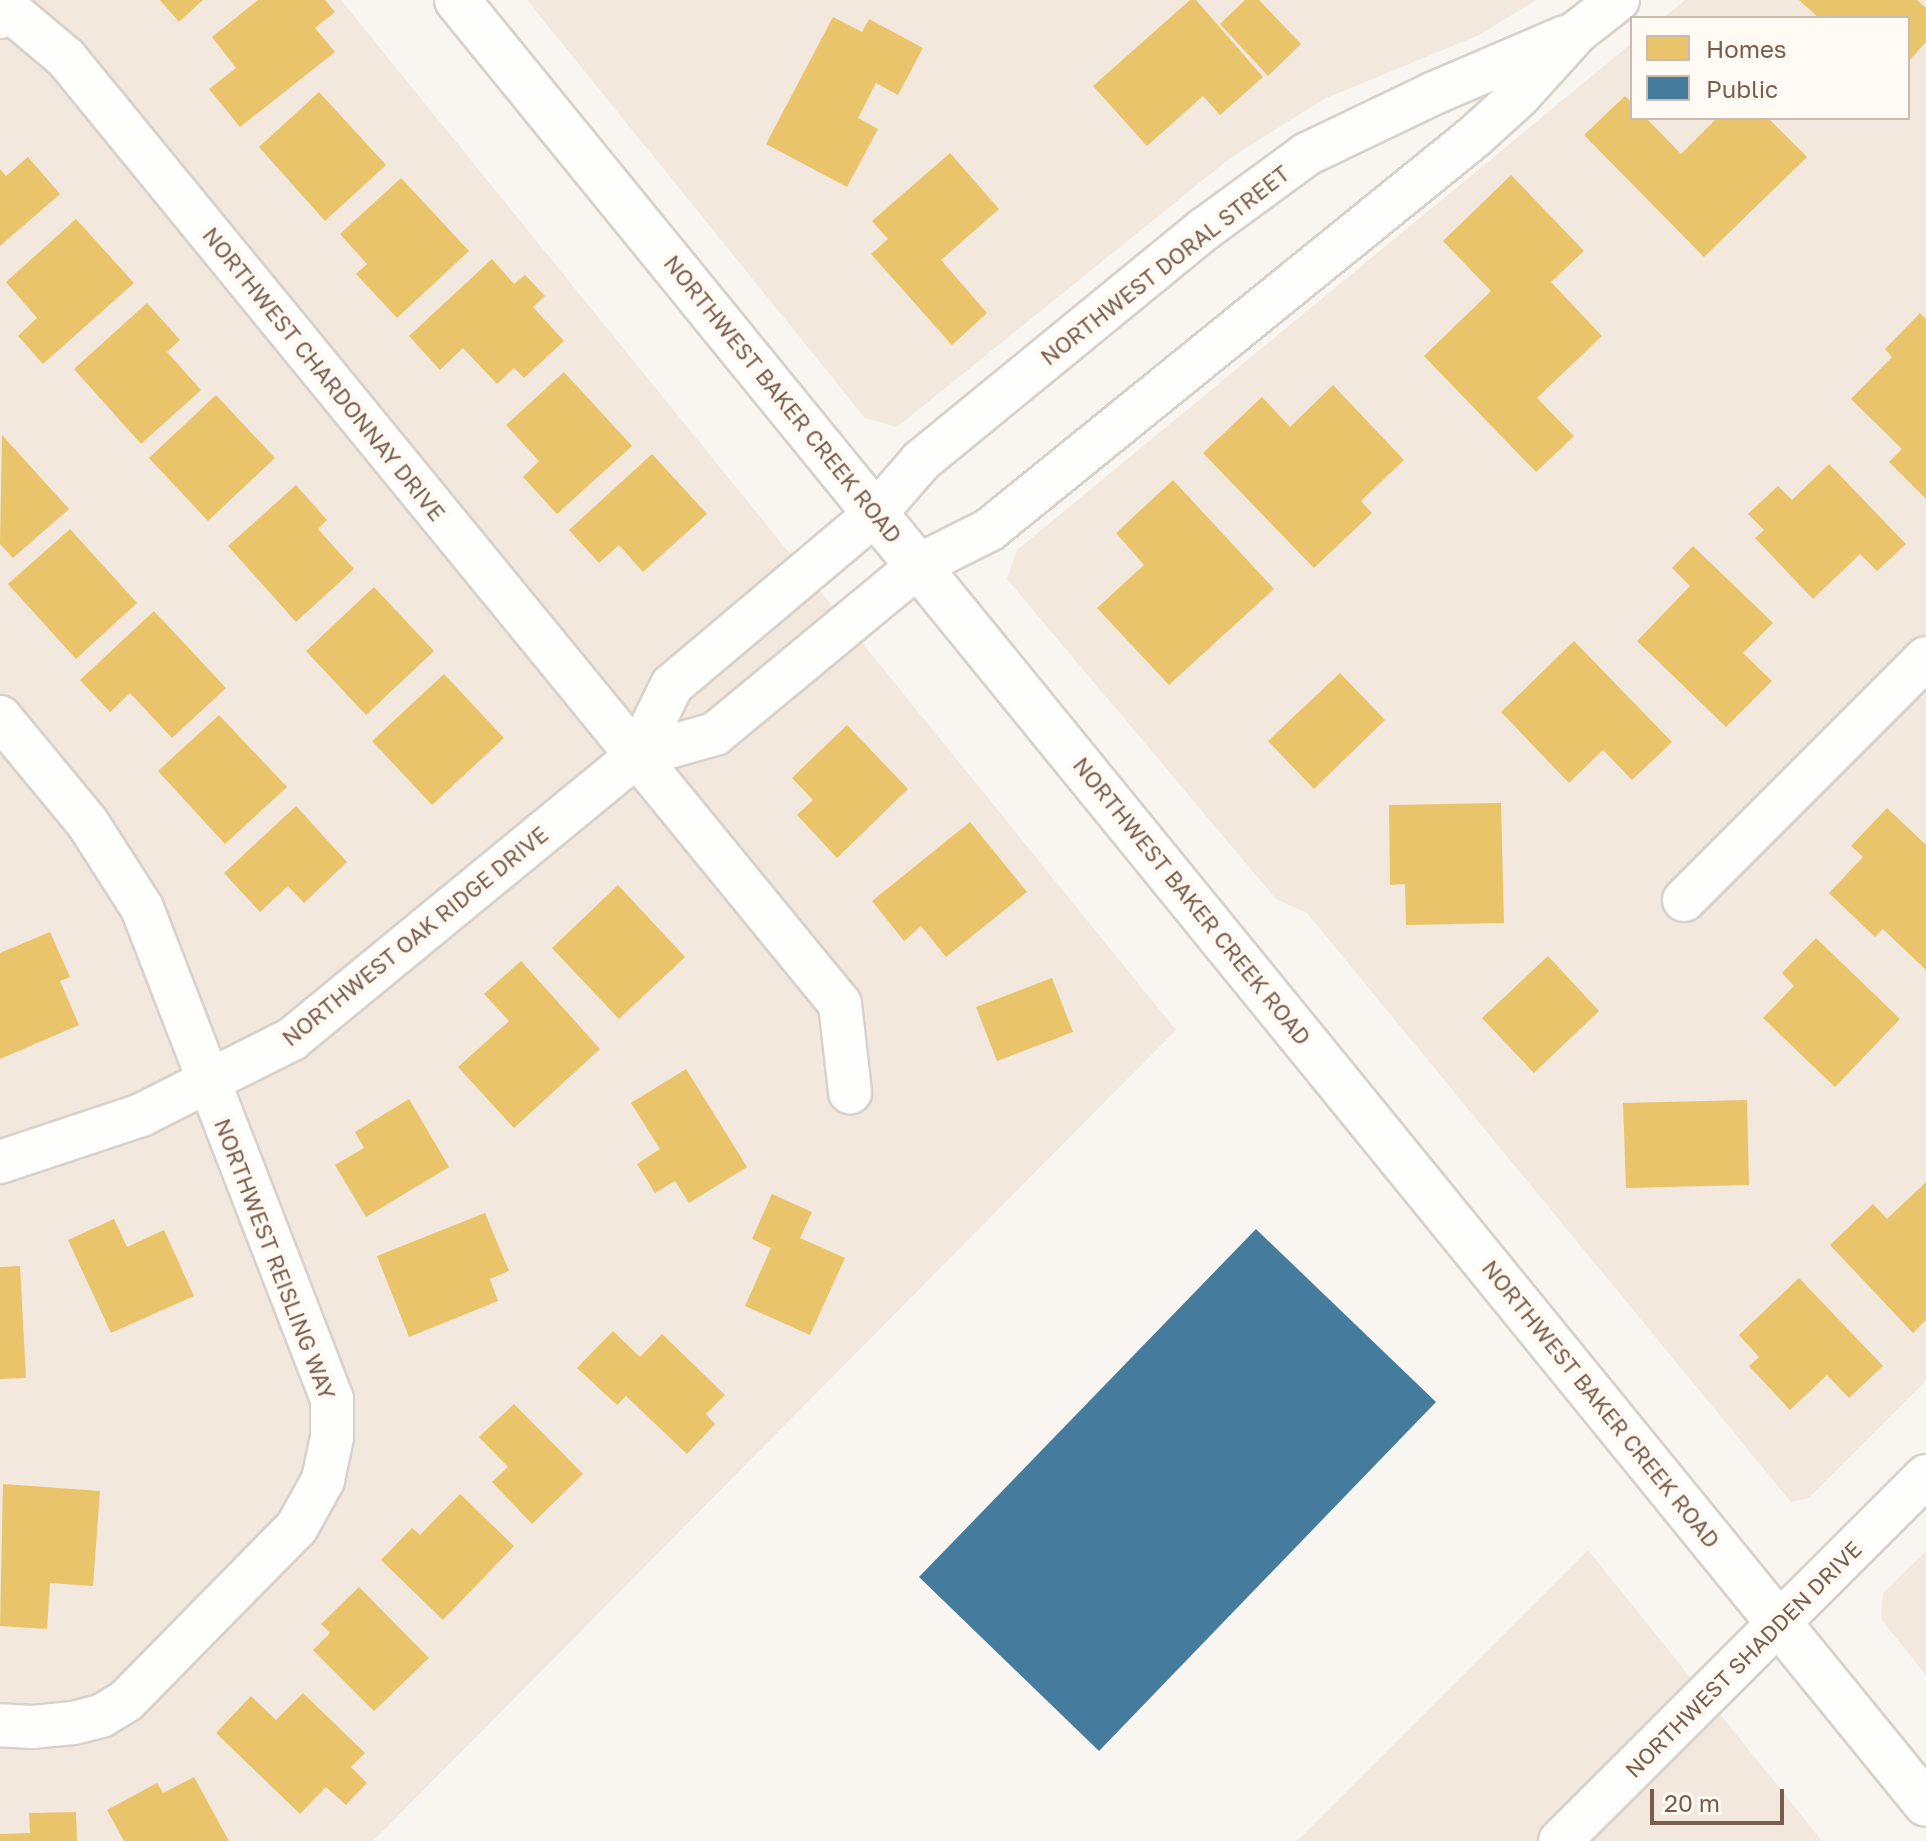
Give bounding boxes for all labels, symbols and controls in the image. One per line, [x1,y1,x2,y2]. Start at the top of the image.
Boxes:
legend [1630,16,1910,120]
text: Homes [1706,34,1787,63]
text: Public [1706,74,1778,103]
street label: NORTHWEST DORAL STREET [1035,160,1295,370]
street label: NORTHWEST CHARDONNAY DRIVE [197,222,451,526]
street label: NORTHWEST BAKER CREEK ROAD [659,250,907,548]
street label: NORTHWEST BAKER CREEK ROAD [1068,752,1316,1050]
street label: NORTHWEST OAK RIDGE DRIVE [277,821,553,1051]
street label: NORTHWEST REISLING WAY [209,1115,341,1403]
street label: NORTHWEST BAKER CREEK ROAD [1477,1255,1725,1553]
street label: NORTHWEST SHADDEN DRIVE [1619,1535,1867,1783]
scale bar [1654,1773,1788,1823]
text: 20 m [1664,1788,1720,1817]

